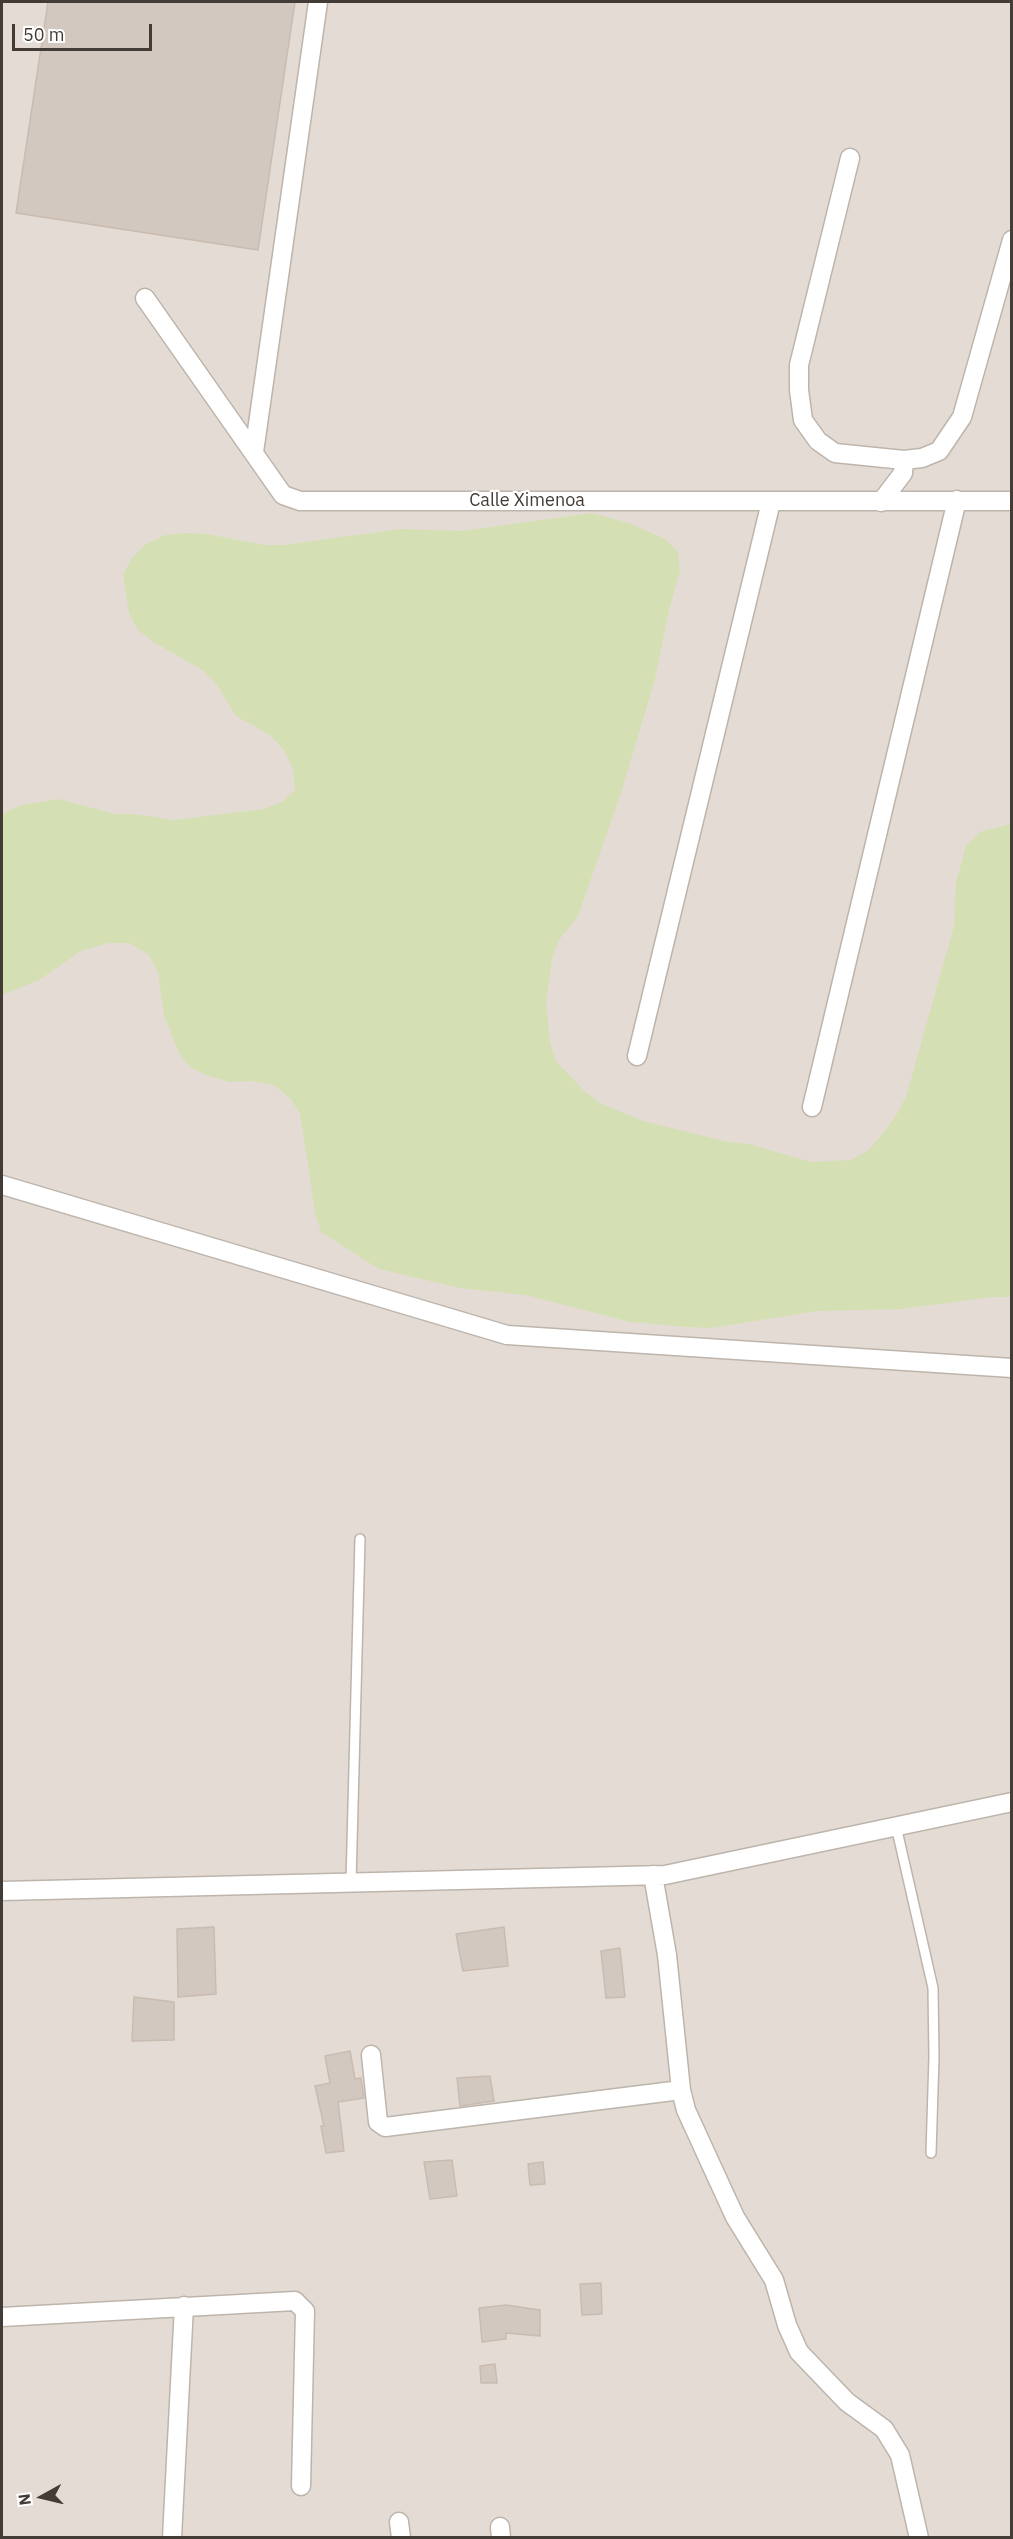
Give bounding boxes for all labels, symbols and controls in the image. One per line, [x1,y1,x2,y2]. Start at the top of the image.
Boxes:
scale bar [15,12,154,50]
text: 50 m [23,23,65,46]
street label: Calle Ximenoa [469,490,585,512]
north arrow [12,2467,72,2527]
text: N [13,2492,35,2507]

